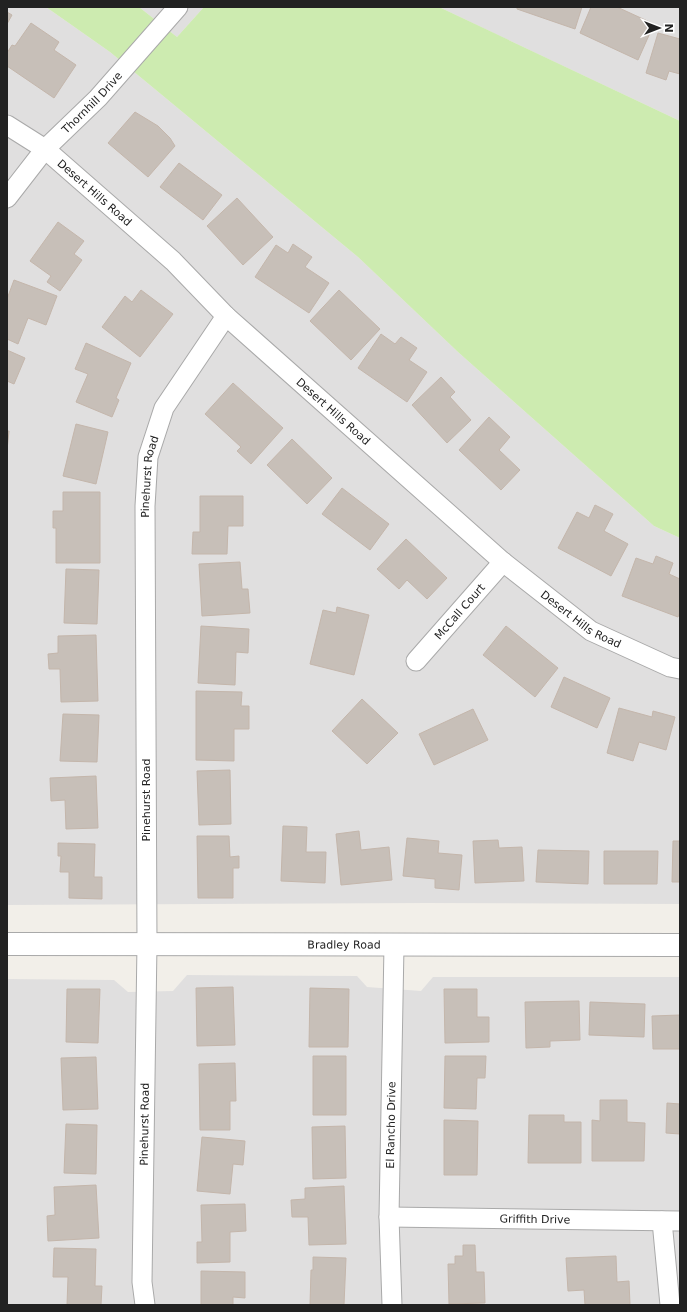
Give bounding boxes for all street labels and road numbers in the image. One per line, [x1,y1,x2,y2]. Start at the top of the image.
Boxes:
street label: Thornhill Drive [59,69,125,137]
street label: Desert Hills Road [55,157,134,229]
street label: Desert Hills Road [293,375,373,448]
street label: Pinehurst Road [139,434,162,518]
street label: McCall Court [432,581,488,642]
street label: Desert Hills Road [538,588,623,651]
street label: Pinehurst Road [140,759,153,841]
street label: Bradley Road [307,938,381,952]
street label: El Rancho Drive [384,1081,399,1169]
street label: Pinehurst Road [138,1083,152,1166]
street label: Griffith Drive [499,1213,571,1226]

